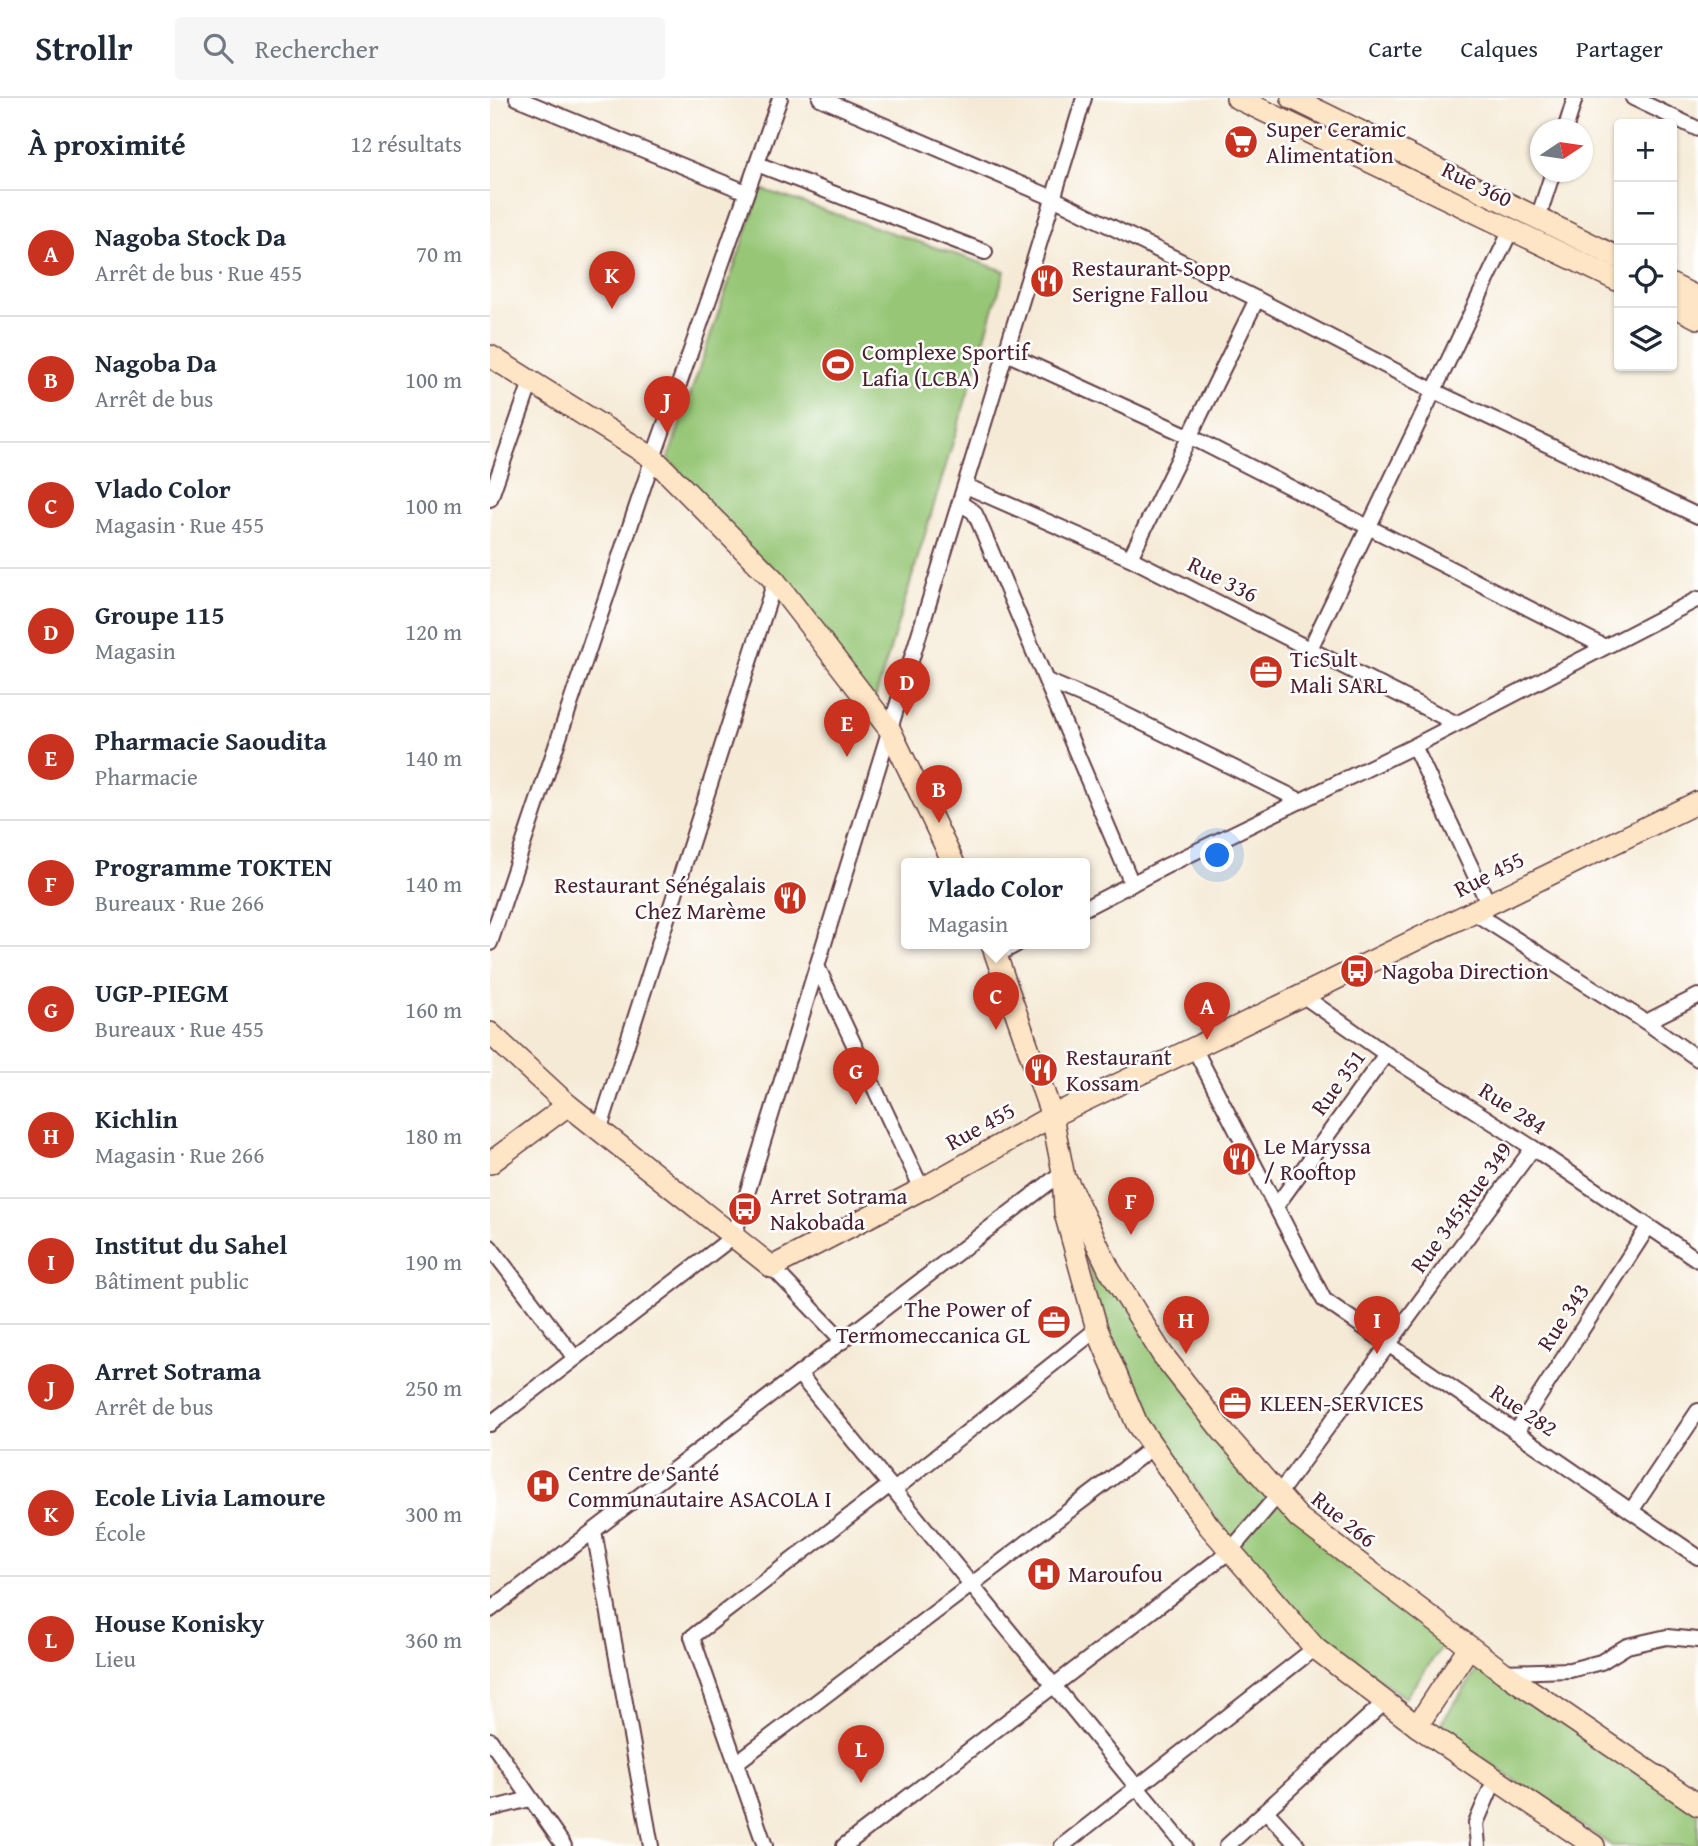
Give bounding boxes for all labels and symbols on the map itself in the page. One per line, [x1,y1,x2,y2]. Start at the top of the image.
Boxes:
place label: Super Ceramic Alimentation [1266,112,1406,171]
north arrow [1530,119,1593,182]
supermarket icon: Super Ceramic Alimentation [1222,123,1260,161]
street label: Rue 360 [1436,152,1518,215]
pin: K [589,251,635,309]
place label: Restaurant Sopp Serigne Fallou [1072,251,1231,310]
restaurant icon: Restaurant Sopp Serigne Fallou [1028,262,1066,300]
place label: Complexe Sportif Lafia (LCBA) [862,335,1031,394]
sports icon: Complexe Sportif Lafia (LCBA) [819,346,857,384]
pin: J [644,376,690,434]
street label: Rue 336 [1182,547,1264,610]
place label: TicSult Mali SARL [1290,642,1387,701]
office icon: TicSult Mali SARL [1247,653,1285,691]
pin: D [884,658,930,716]
pin: E [824,699,870,757]
pin: B [916,765,962,823]
your location [1200,838,1234,872]
street label: Rue 455 [1448,842,1530,905]
place label: Restaurant Sénégalais Chez Marème [554,868,766,927]
restaurant icon: Restaurant Sénégalais Chez Marème [771,879,809,917]
bus stop icon: Nagoba Direction [1338,952,1376,990]
place label: Nagoba Direction [1382,954,1549,987]
pin: C [973,972,1019,1030]
pin: A [1184,982,1230,1040]
place label: Restaurant Kossam [1066,1040,1172,1099]
street label: Rue 351 [1302,1042,1373,1122]
pin: G [833,1047,879,1105]
restaurant icon: Restaurant Kossam [1022,1051,1060,1089]
street label: Rue 284 [1473,1073,1554,1142]
street label: Rue 455 [939,1093,1020,1158]
place label: Le Maryssa / Rooftop [1264,1129,1371,1188]
street label: Rue 345;Rue 349 [1402,1134,1520,1279]
restaurant icon: Le Maryssa / Rooftop [1220,1140,1258,1178]
pin: F [1108,1177,1154,1235]
place label: Arret Sotrama Nakobada [770,1179,908,1238]
bus stop icon: Arret Sotrama Nakobada [726,1190,764,1228]
street label: Rue 343 [1528,1276,1597,1357]
place label: The Power of Termomeccanica GL [836,1292,1033,1351]
pin: H [1163,1296,1209,1354]
pin: I [1354,1296,1400,1354]
office icon: The Power of Termomeccanica GL [1035,1303,1073,1341]
street label: Rue 282 [1484,1375,1564,1444]
office icon: KLEEN-SERVICES [1216,1384,1254,1422]
place label: KLEEN-SERVICES [1260,1386,1424,1419]
place label: Centre de Santé Communautaire ASACOLA I [568,1456,831,1515]
hospital icon: Centre de Santé Communautaire ASACOLA I [524,1467,562,1505]
street label: Rue 266 [1305,1482,1384,1555]
hospital icon: Maroufou [1025,1555,1063,1593]
place label: Maroufou [1068,1557,1163,1590]
pin: L [838,1725,884,1783]

